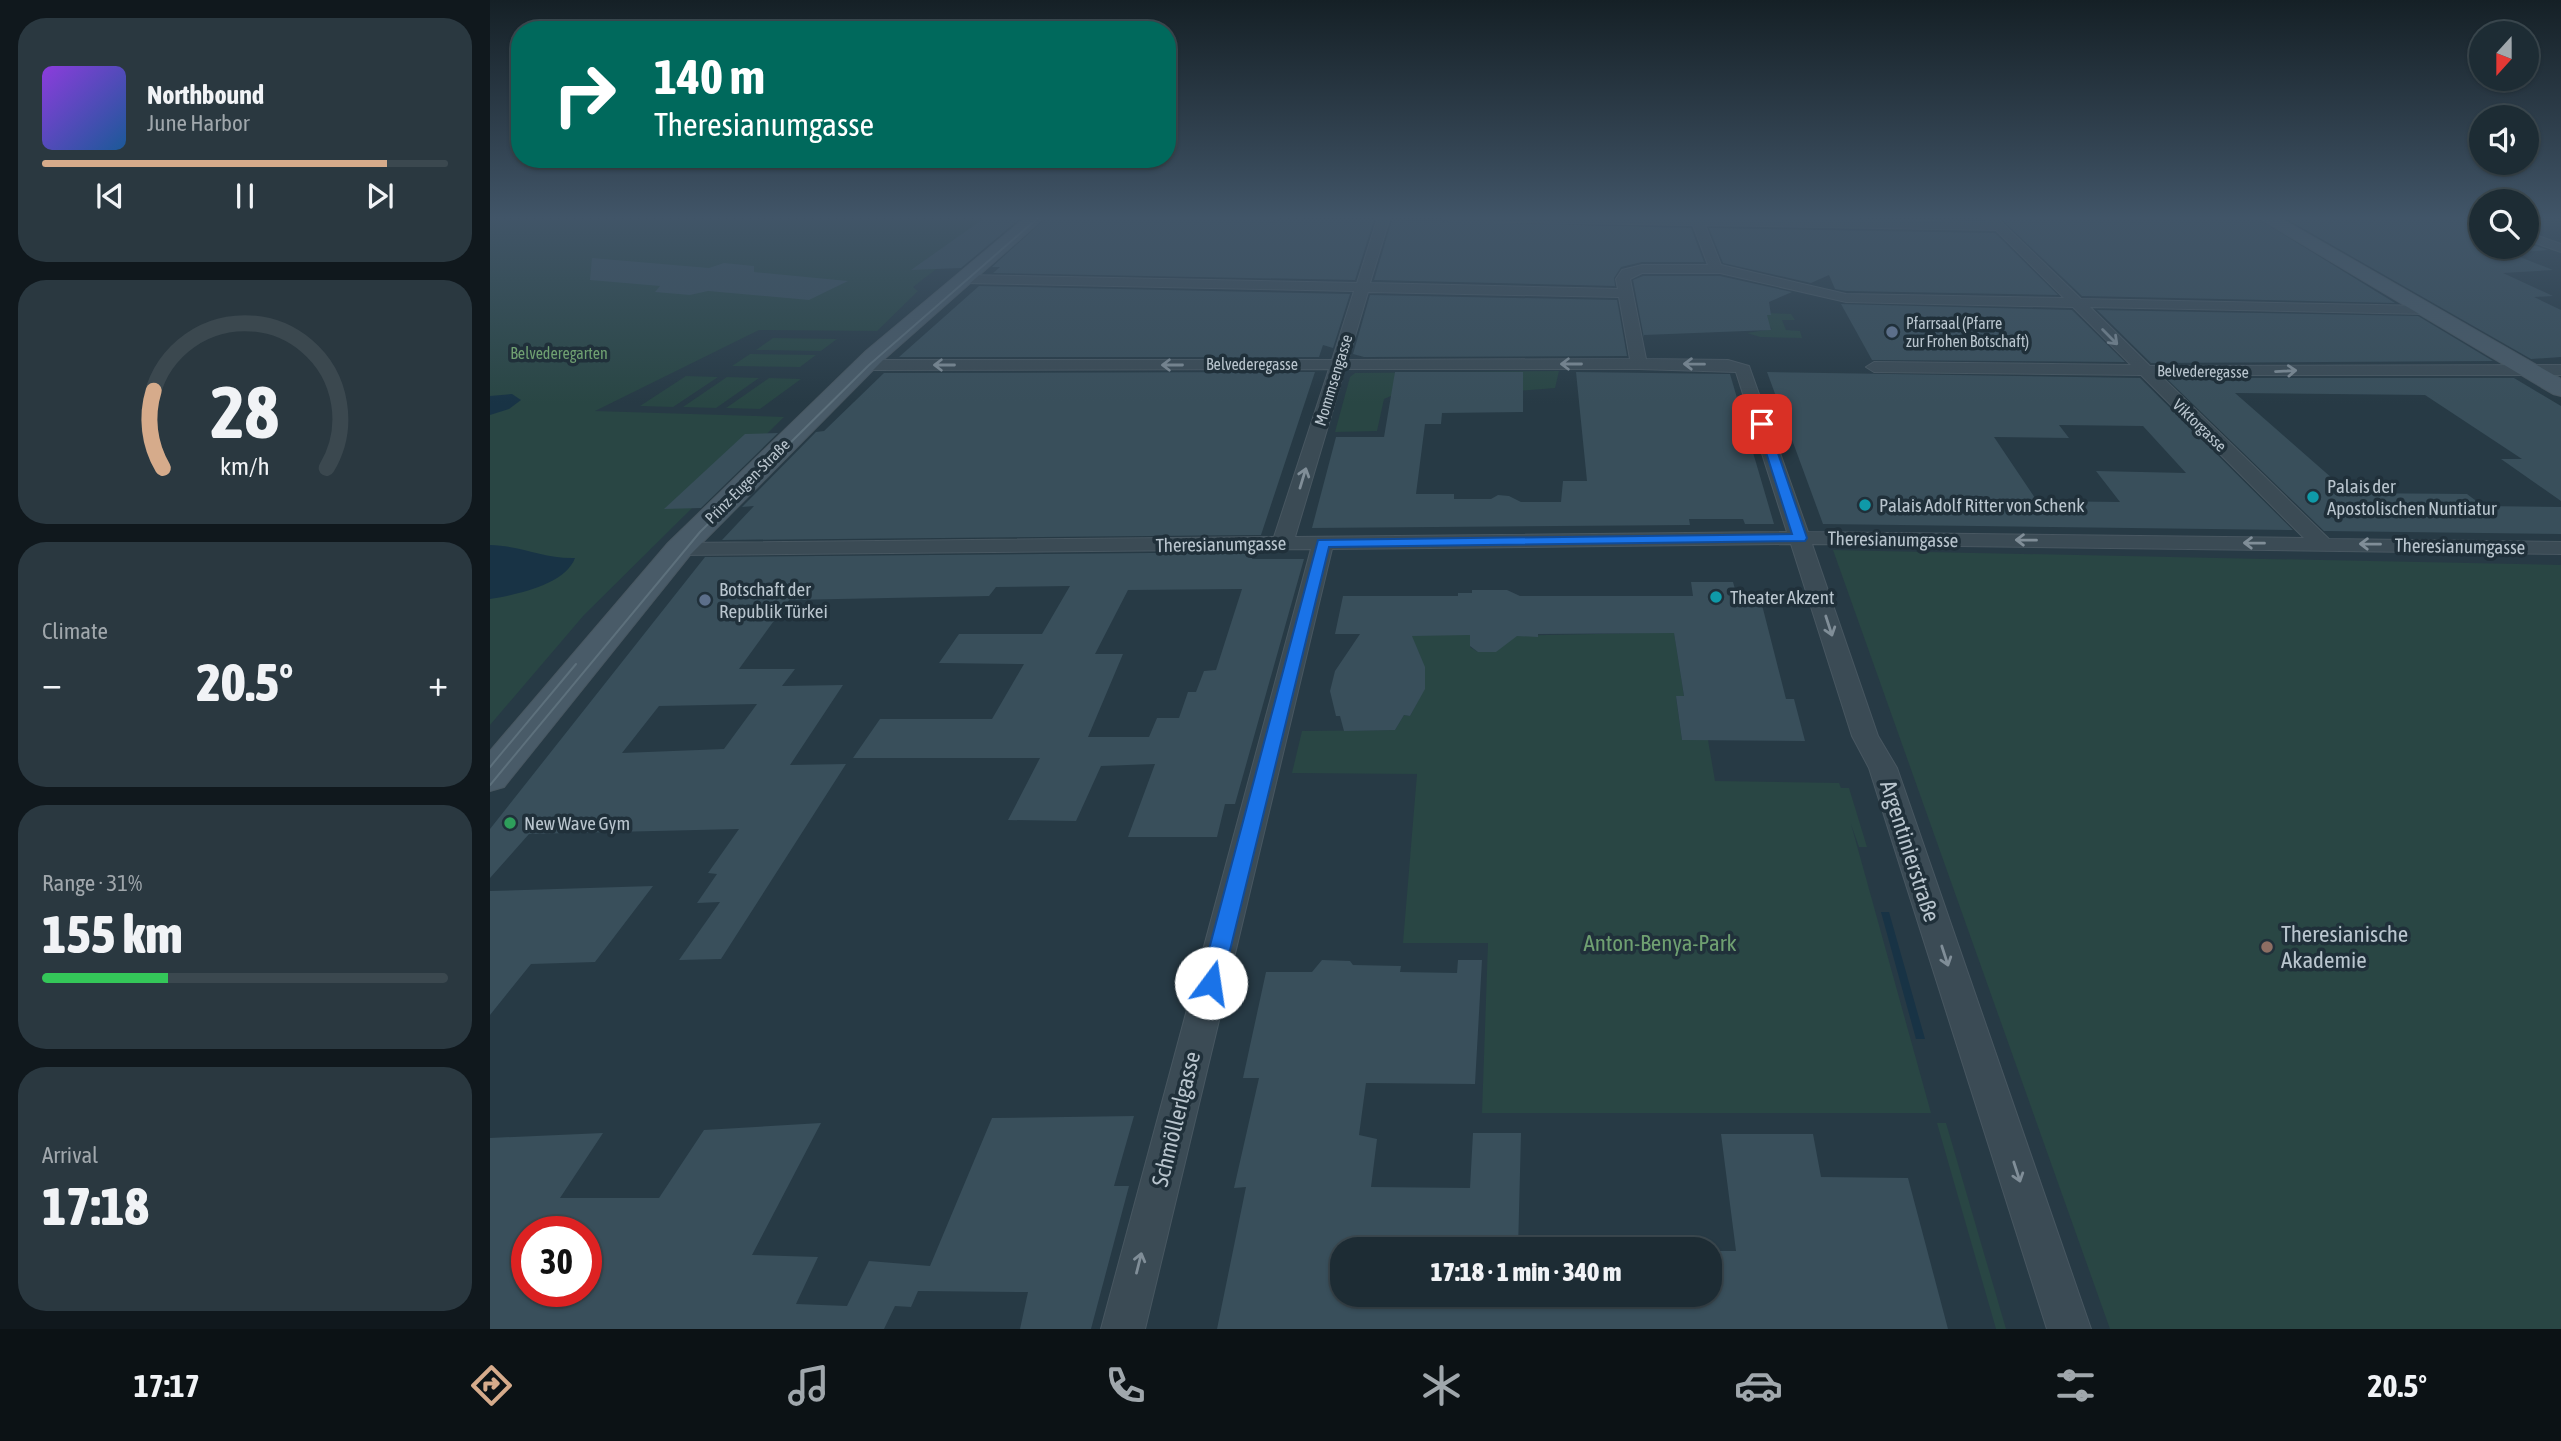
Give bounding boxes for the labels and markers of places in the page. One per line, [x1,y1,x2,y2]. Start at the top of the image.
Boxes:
place label: Pfarrsaal (Pfarre zur Frohen Botschaft) [1906,314,2029,351]
marker: Pfarrsaal (Pfarre zur Frohen Botschaft) [1884,324,1900,340]
pin [1732,394,1792,454]
place label: Palais der Apostolischen Nuntiatur [2327,475,2497,519]
marker: Palais der Apostolischen Nuntiatur [2305,489,2321,505]
place label: Palais Adolf Ritter von Schenk [1879,494,2085,516]
marker: Palais Adolf Ritter von Schenk [1857,497,1873,513]
place label: Botschaft der Republik Türkei [719,578,828,622]
place label: Theater Akzent [1730,586,1834,608]
marker: Theater Akzent [1708,589,1724,605]
marker: Botschaft der Republik Türkei [697,592,713,608]
place label: New Wave Gym [524,812,630,834]
marker: New Wave Gym [502,815,518,831]
place label: Theresianische Akademie [2281,921,2408,973]
marker: Theresianische Akademie [2259,939,2275,955]

